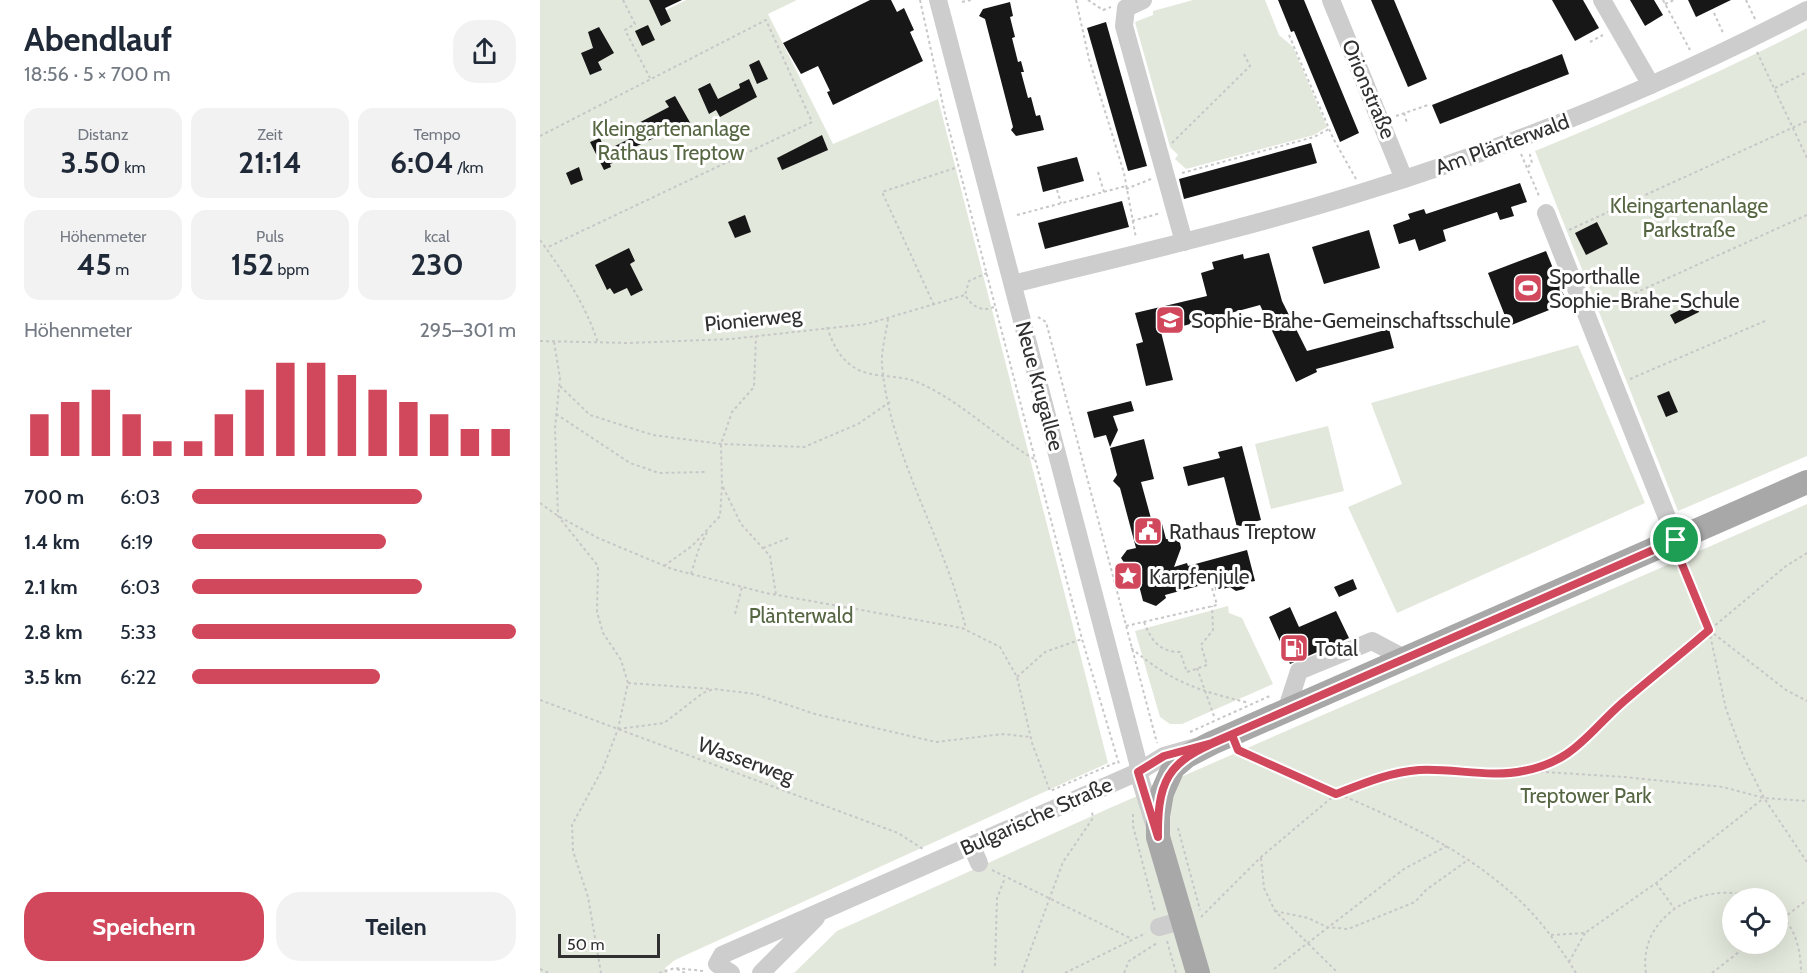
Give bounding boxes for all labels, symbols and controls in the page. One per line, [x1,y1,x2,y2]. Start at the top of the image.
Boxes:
text: Abendlauf [24,19,172,59]
button: share [453,20,516,83]
street label: Orionstraße [1337,36,1401,143]
text: 18:56 · 5 × 700 m [24,62,171,86]
street label: Am Plänterwald [1432,108,1572,180]
park label: Kleingartenanlage Rathaus Treptow [592,116,750,165]
text: Distanz [77,125,129,144]
text: Zeit [257,125,283,144]
text: Tempo [413,125,461,144]
text: 3.50 [61,144,121,181]
text: 21:14 [238,144,302,181]
text: 6:04 [390,144,454,181]
text: km [121,158,145,177]
text: /km [454,158,484,177]
park label: Kleingartenanlage Parkstraße [1610,193,1768,242]
text: Höhenmeter [60,227,146,246]
text: Puls [256,227,284,246]
text: kcal [424,227,450,246]
text: 45 [77,246,112,283]
text: 152 [231,246,274,283]
text: 230 [410,246,464,283]
text: m [112,260,129,279]
text: bpm [274,260,309,279]
place label: Sporthalle Sophie-Brahe-Schule [1549,264,1740,313]
sports icon: Sporthalle Sophie-Brahe-Schule [1512,272,1544,304]
street label: Pionierweg [703,301,803,337]
school or university icon: Sophie-Brahe-Gemeinschaftsschule [1154,304,1186,336]
place label: Sophie-Brahe-Gemeinschaftsschule [1191,308,1511,333]
text: Höhenmeter [24,318,132,342]
text: 295–301 m [419,318,516,342]
street label: Neue Krugallee [1011,318,1069,454]
text: 700 m [24,485,84,509]
text: 6:03 [120,485,160,509]
pin [1650,514,1701,565]
public building icon: Rathaus Treptow [1132,515,1164,547]
place label: Rathaus Treptow [1169,519,1316,544]
icon: arrive [1659,523,1692,556]
text: 1.4 km [24,530,80,554]
text: 6:19 [120,530,153,554]
place icon: Karpfenjule [1112,560,1144,592]
place label: Karpfenjule [1149,564,1250,590]
text: 2.1 km [24,575,78,599]
text: 6:03 [120,575,160,599]
park label: Plänterwald [749,603,853,628]
text: 2.8 km [24,620,83,644]
text: 5:33 [120,620,157,644]
fuel station icon: Total [1278,632,1310,664]
place label: Total [1315,636,1358,661]
text: 3.5 km [24,665,82,689]
text: 6:22 [120,665,156,689]
street label: Wasserweg [695,731,798,789]
street label: Bulgarische Straße [956,771,1116,861]
park label: Treptower Park [1520,783,1652,808]
map controls [1722,888,1788,954]
button: locate [1722,888,1788,954]
button: Speichern [24,892,264,961]
button: Teilen [276,892,516,961]
scale bar [558,931,660,958]
text: 50 m [567,935,604,954]

